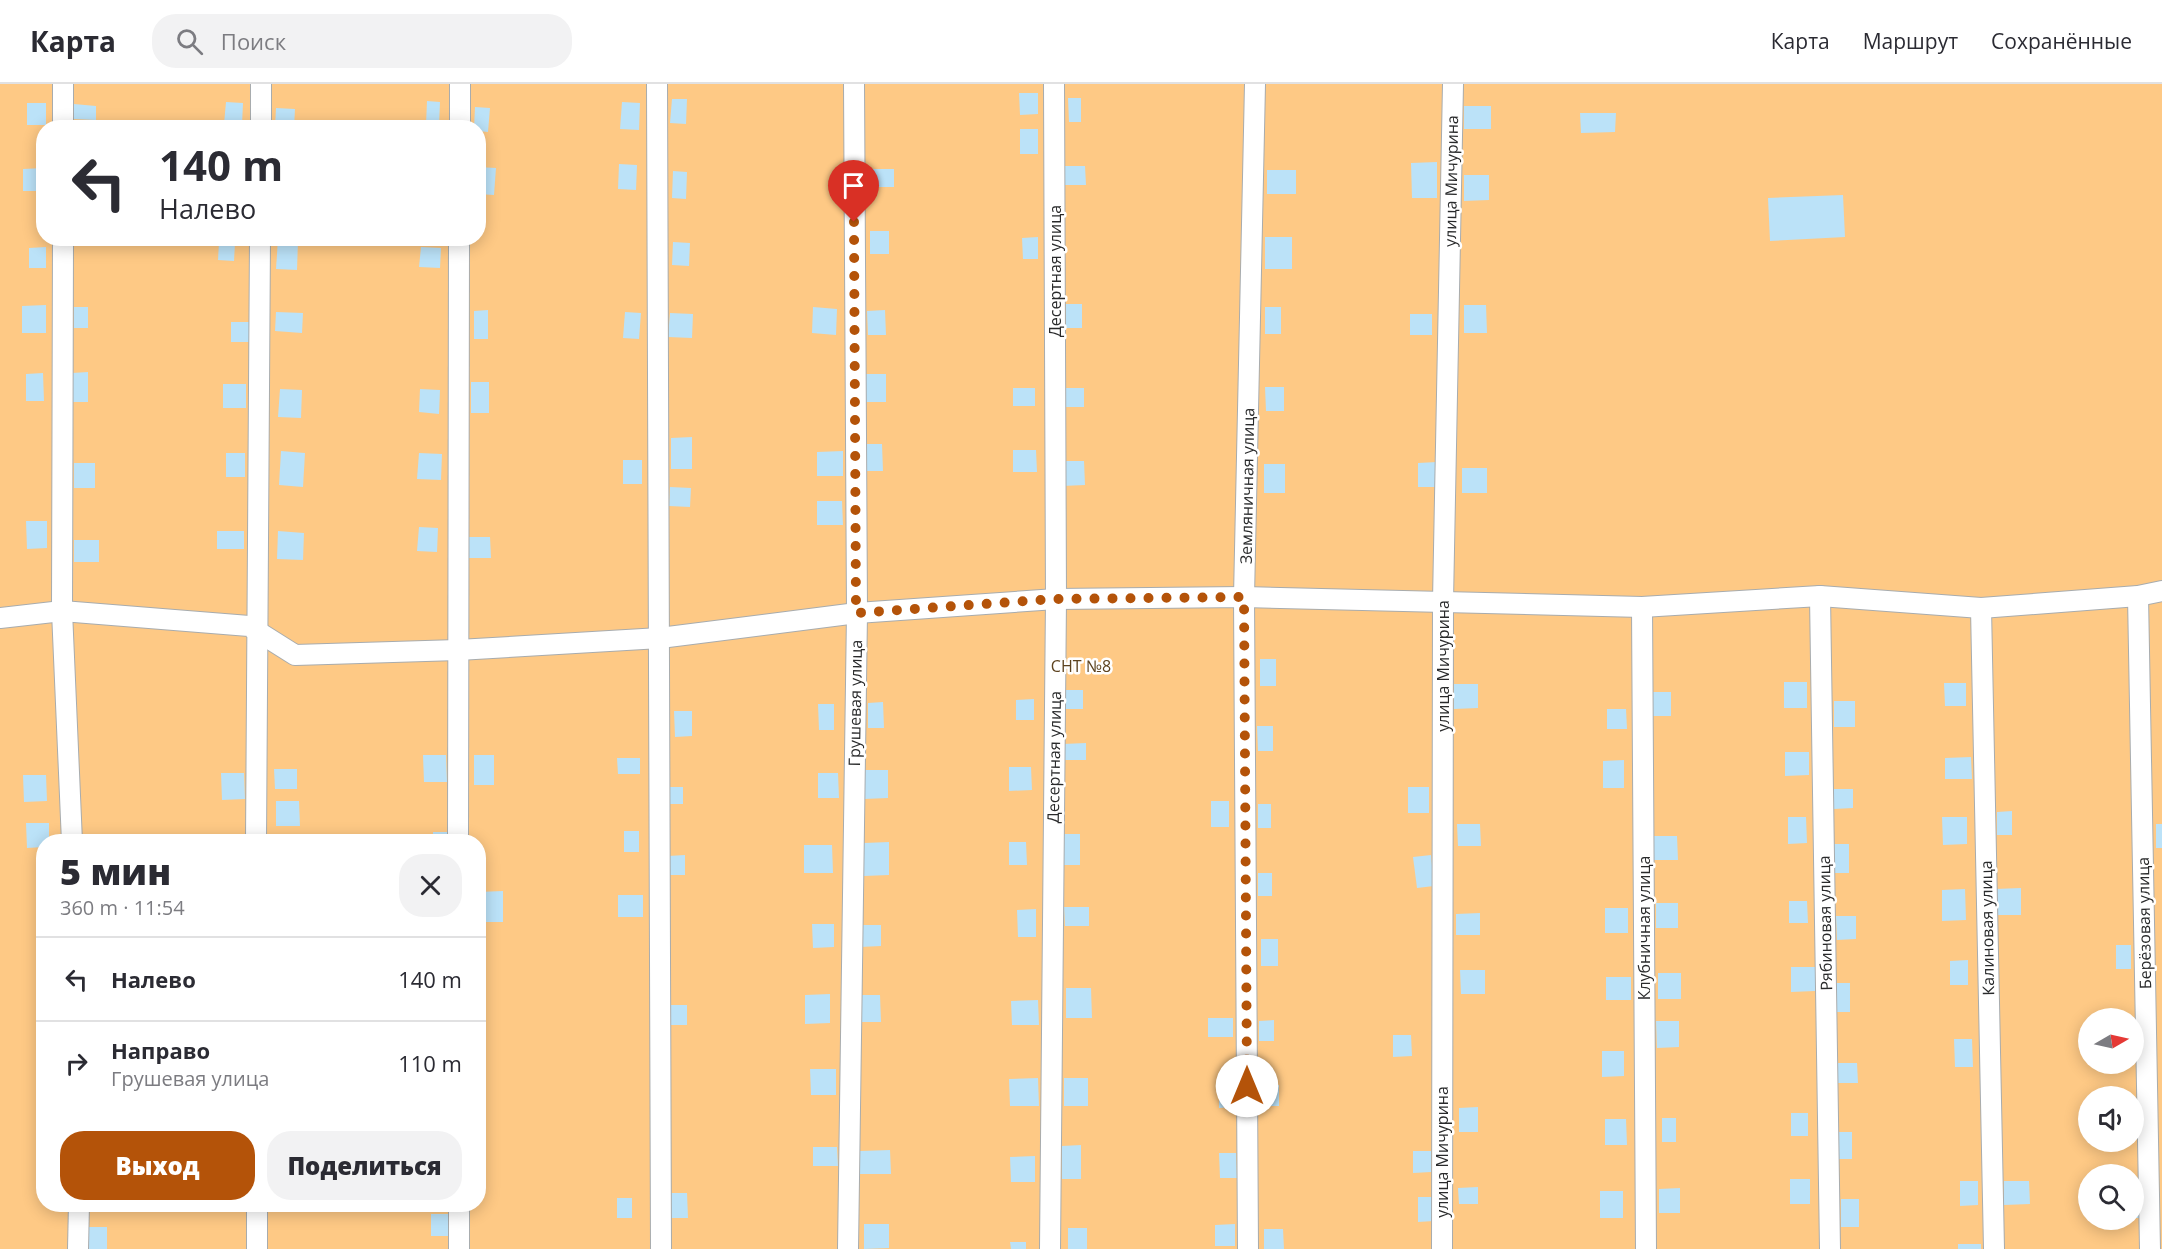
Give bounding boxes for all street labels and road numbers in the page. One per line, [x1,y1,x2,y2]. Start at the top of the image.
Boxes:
street label: улица Мичурина [1439,115,1463,247]
street label: Десертная улица [1044,205,1066,337]
street label: Земляничная улица [1235,408,1259,564]
street label: улица Мичурина [1432,600,1454,732]
street label: Грушевая улица [843,639,867,767]
street label: Десертная улица [1042,691,1066,823]
street label: Рябиновая улица [1813,855,1837,991]
street label: Клубничная улица [1633,856,1655,1000]
street label: Берёзовая улица [2132,857,2156,989]
street label: Калиновая улица [1975,860,1999,996]
street label: улица Мичурина [1431,1086,1453,1218]

